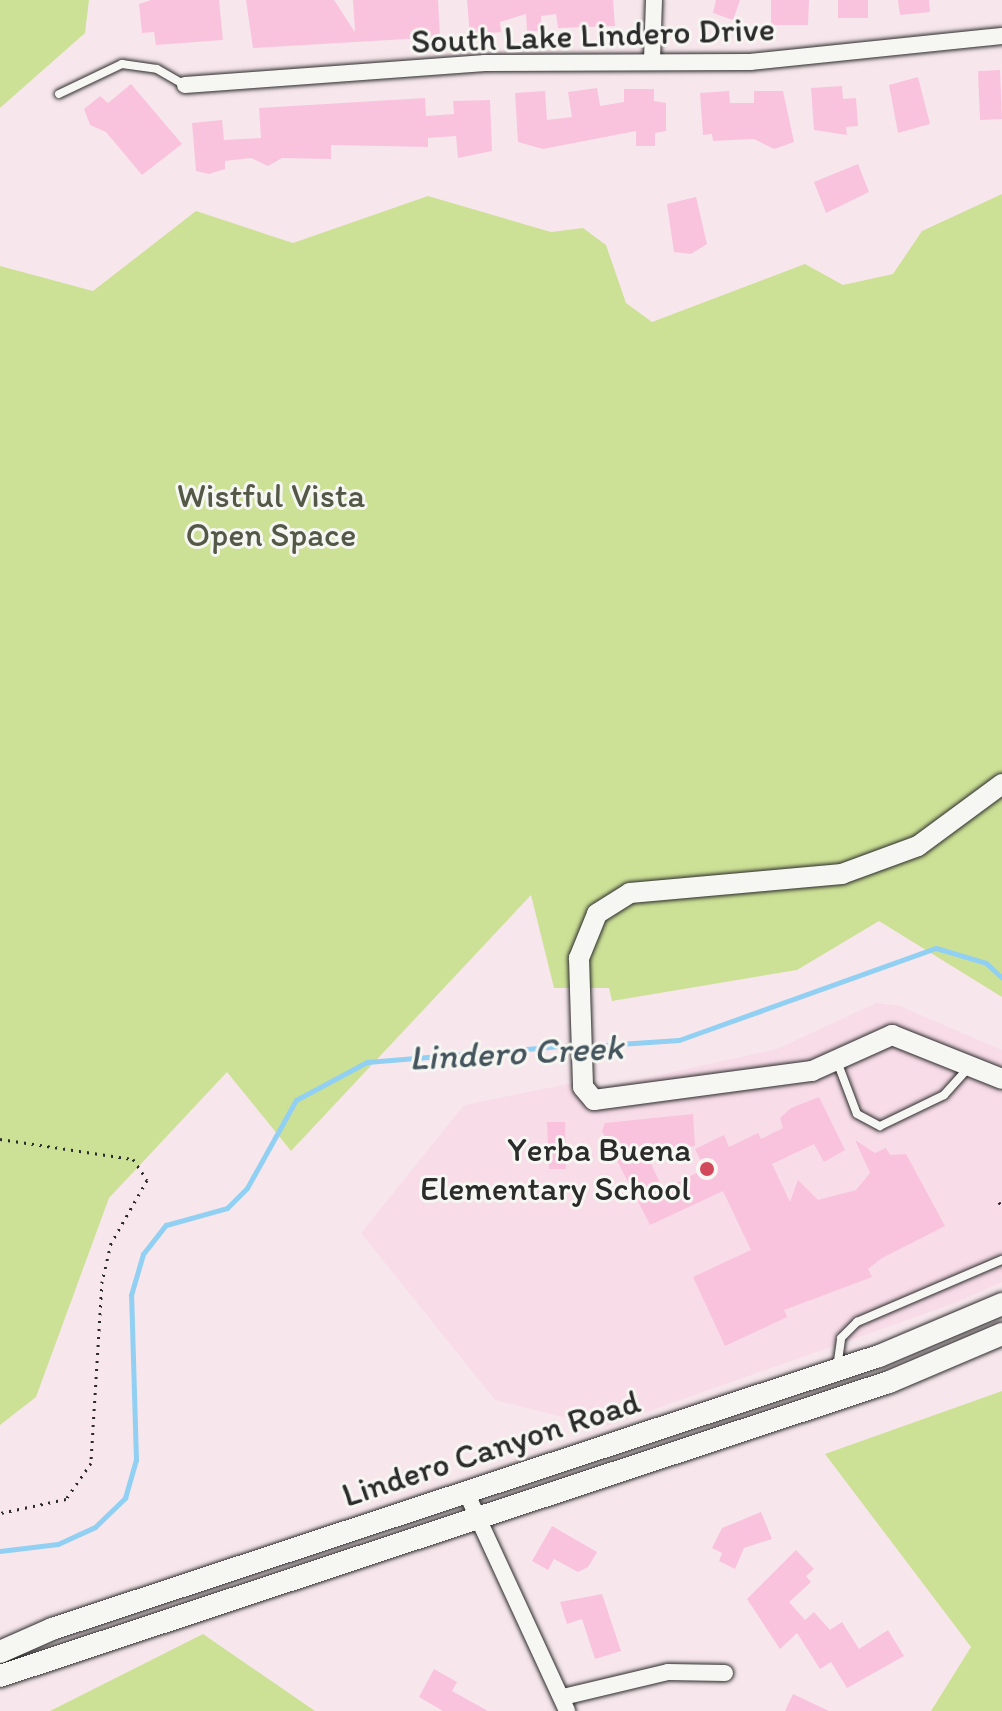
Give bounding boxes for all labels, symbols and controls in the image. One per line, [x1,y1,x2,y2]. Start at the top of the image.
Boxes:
street label: South Lake Lindero Drive [411,8,775,62]
park label: Wistful Vista Open Space [177,475,365,554]
water label: Lindero Creek [408,1025,624,1079]
place label: Yerba Buena Elementary School [420,1129,691,1208]
marker: Yerba Buena Elementary School [698,1160,716,1178]
street label: Lindero Canyon Road [337,1381,645,1515]

